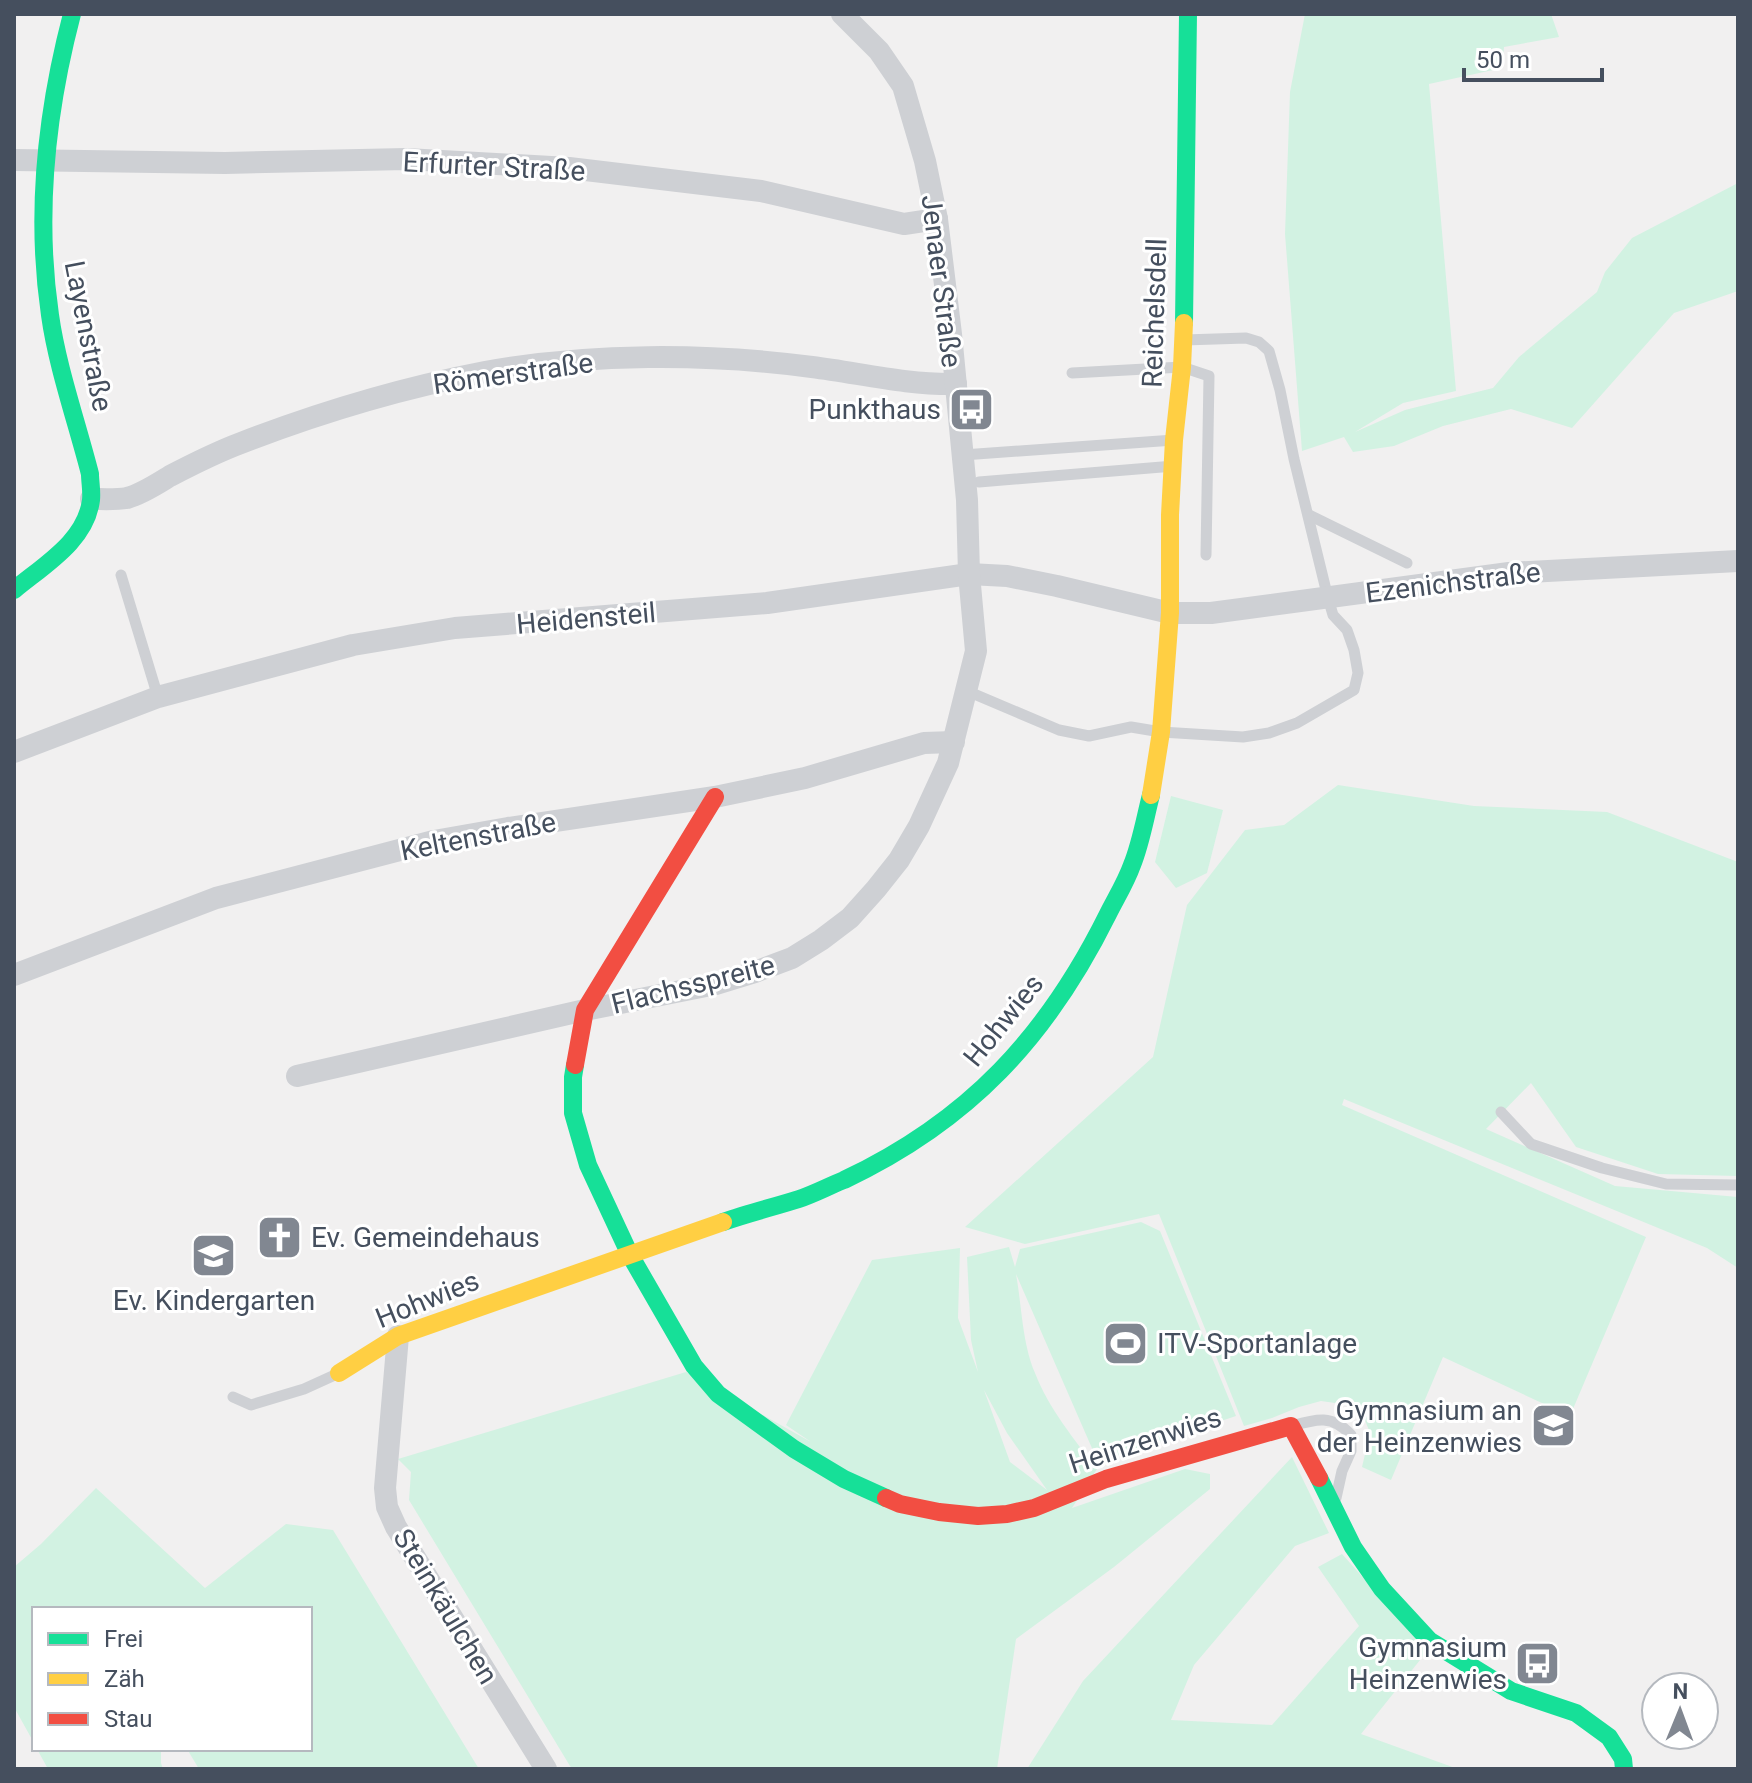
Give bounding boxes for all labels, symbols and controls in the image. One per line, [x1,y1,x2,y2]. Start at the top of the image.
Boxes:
scale bar [1464,32,1602,82]
text: 50 m [1476,46,1530,74]
street label: Erfurter Straße [402,145,586,188]
street label: Jenaer Straße [915,193,968,369]
street label: Reichelsdell [1135,238,1174,388]
street label: Layenstraße [58,258,119,414]
street label: Römerstraße [431,346,595,401]
bus stop icon: Punkthaus [948,385,996,433]
place label: Punkthaus [809,393,941,426]
street label: Ezenichstraße [1364,555,1542,610]
street label: Heidensteil [515,596,657,641]
street label: Keltenstraße [398,805,559,868]
street label: Flachsspreite [608,948,778,1021]
street label: Hohwies [956,968,1050,1073]
church icon: Ev. Gemeindehaus [256,1213,304,1261]
place label: Ev. Gemeindehaus [311,1221,540,1254]
school or university icon: Ev. Kindergarten [190,1232,238,1280]
street label: Hohwies [371,1264,484,1335]
place label: Ev. Kindergarten [113,1284,315,1317]
sports icon: ITV-Sportanlage [1102,1319,1150,1367]
place label: ITV-Sportanlage [1157,1327,1357,1360]
place label: Gymnasium an der Heinzenwies [1317,1394,1522,1459]
street label: Heinzenwies [1065,1400,1225,1481]
school or university icon: Gymnasium an der Heinzenwies [1529,1402,1577,1450]
street label: Steinkäulchen [386,1523,505,1690]
legend [32,1607,312,1751]
text: Frei [104,1625,143,1653]
place label: Gymnasium Heinzenwies [1349,1631,1507,1696]
bus stop icon: Gymnasium Heinzenwies [1514,1639,1562,1687]
text: Zäh [104,1665,145,1693]
north arrow [1640,1671,1720,1751]
text: N [1672,1679,1688,1704]
text: Stau [104,1705,152,1733]

